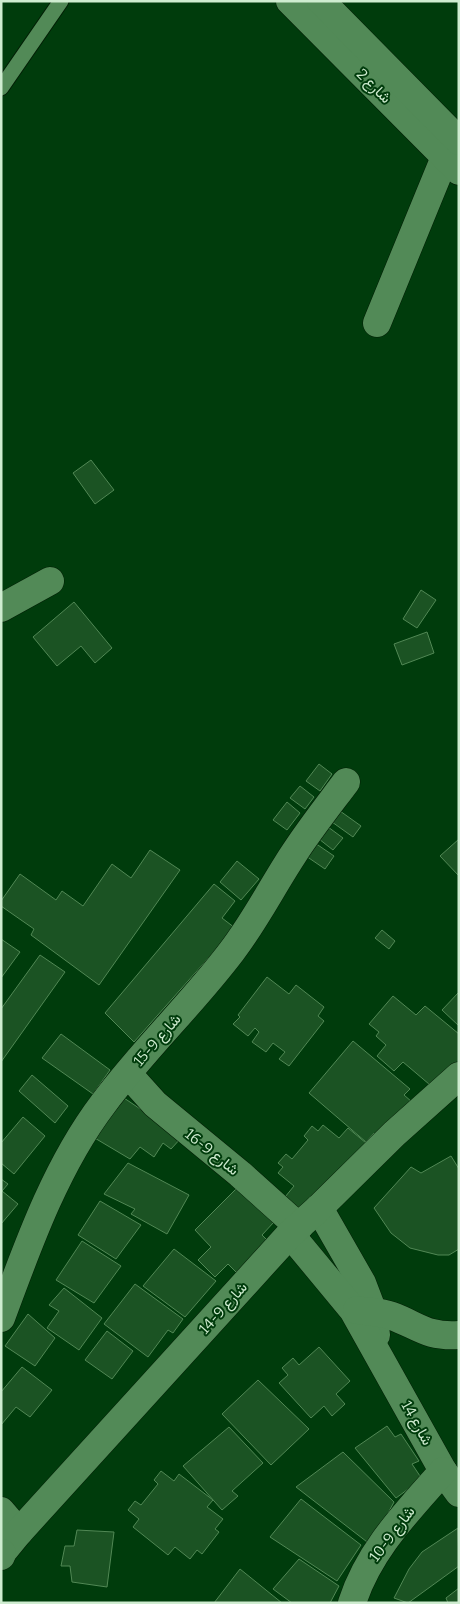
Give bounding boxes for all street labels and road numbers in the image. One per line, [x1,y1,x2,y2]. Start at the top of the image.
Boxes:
street label: شارع 2 [352,65,395,109]
street label: شارع 9-15 [130,1010,186,1071]
street label: شارع 9-16 [180,1125,243,1181]
street label: شارع 9-14 [195,1278,253,1339]
street label: شارع 14 [396,1398,437,1449]
street label: شارع 9-10 [365,1503,420,1566]

